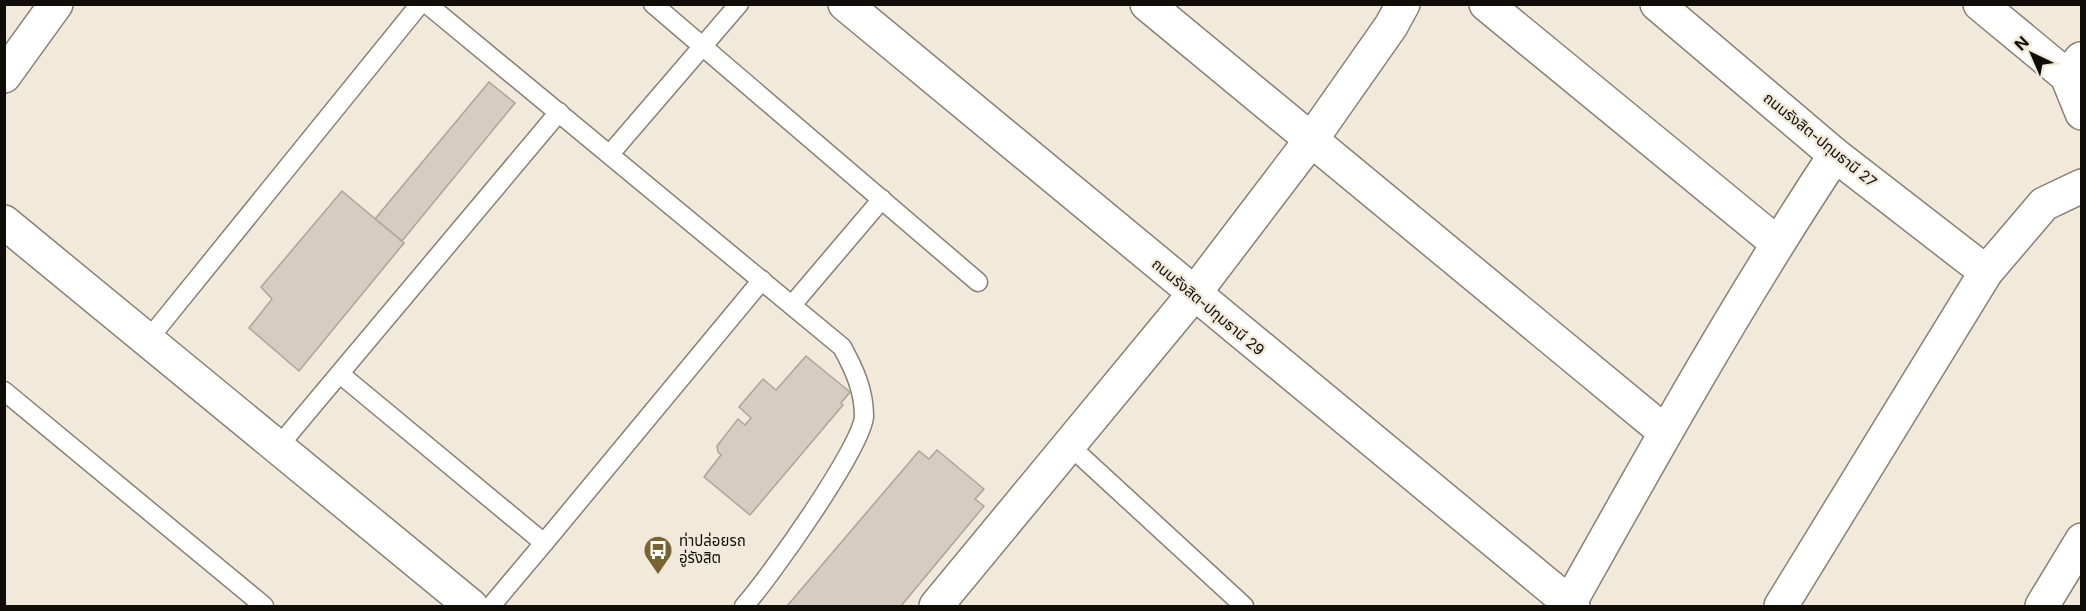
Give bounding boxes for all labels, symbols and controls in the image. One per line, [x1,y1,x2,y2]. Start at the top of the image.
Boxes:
north arrow [2002,24,2062,84]
text: N [2010,32,2033,55]
street label: ถนนรังสิต-ปทุมธานี 27 [1760,88,1881,191]
street label: ถนนรังสิต-ปทุมธานี 29 [1148,254,1269,359]
place label: ท่าปล่อยรถ อู่รังสิต [679,531,746,567]
bus stop icon: ท่าปล่อยรถ อู่รังสิต [642,534,674,576]

